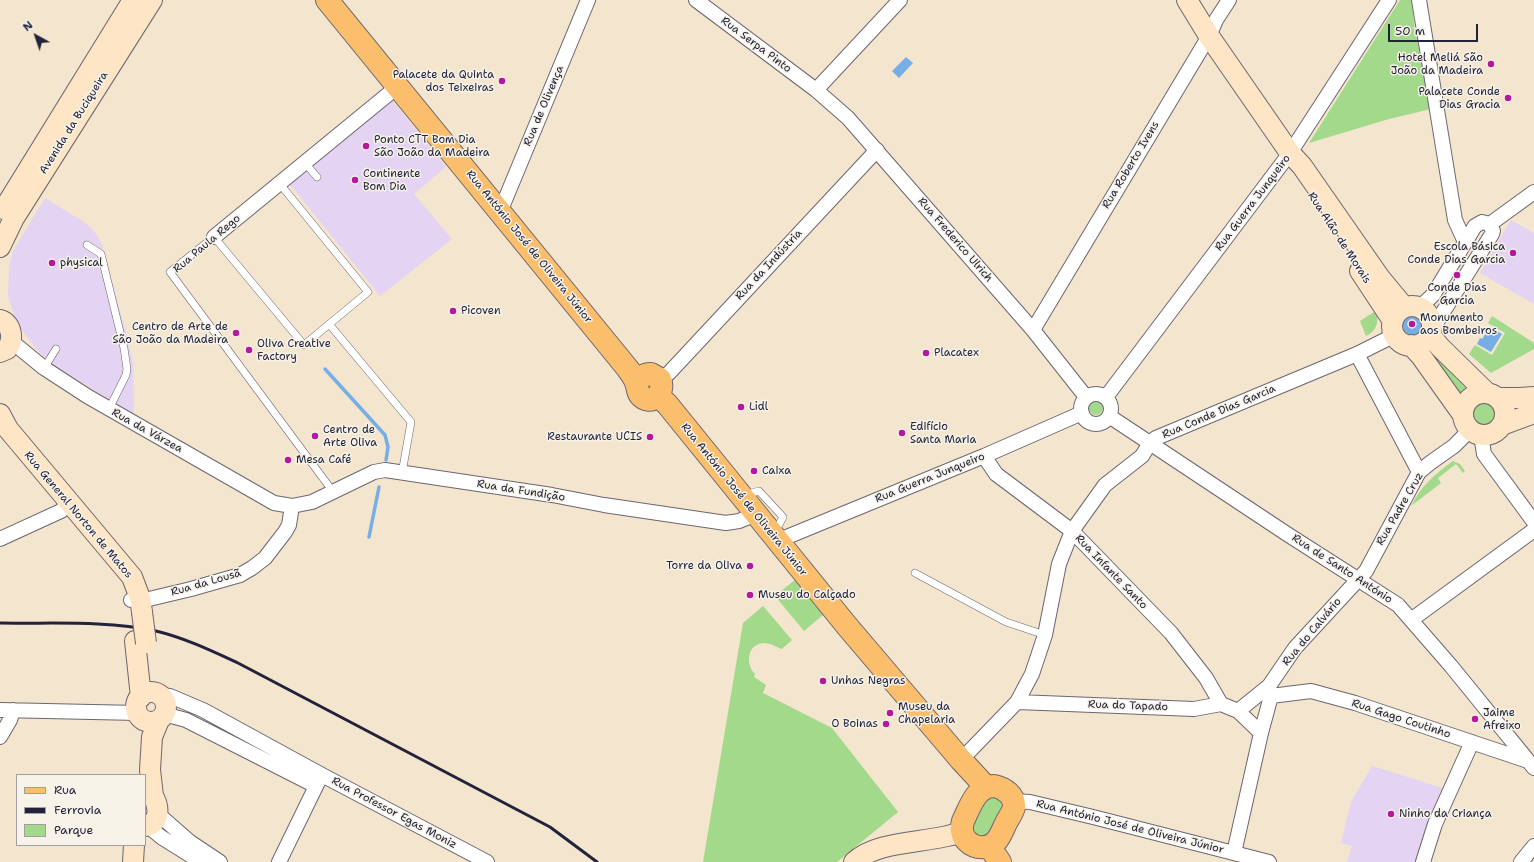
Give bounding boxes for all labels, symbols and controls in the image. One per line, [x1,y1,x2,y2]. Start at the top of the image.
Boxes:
street label: Rua Serpa Pinto [718,14,794,76]
north arrow [16,16,56,56]
scale bar [1390,16,1480,42]
text: N [20,18,36,35]
text: 50 m [1395,23,1425,39]
place label: Hotel Meliá São João da Madeira [1391,51,1483,77]
marker: Hotel Meliá São João da Madeira [1486,59,1496,69]
street label: Rua de Olivença [521,64,567,148]
place label: Palacete da Quinta dos Teixeiras [393,68,494,94]
street label: Avenida da Buciqueira [37,69,111,177]
marker: Palacete da Quinta dos Teixeiras [497,76,507,86]
place label: Palacete Conde Dias Gracia [1418,85,1500,111]
marker: Palacete Conde Dias Gracia [1503,93,1513,103]
street label: Rua Roberto Ivens [1100,119,1162,211]
place label: Ponto CTT Bom Dia São João da Madeira [374,133,490,159]
marker: Ponto CTT Bom Dia São João da Madeira [361,141,371,151]
street label: Rua Guerra Junqueiro [1212,152,1294,254]
place label: Continente Bom Dia [363,167,420,193]
street label: Rua António José de Oliveira Júnior [463,168,595,326]
marker: Continente Bom Dia [350,175,360,185]
street label: Rua Alão de Morais [1305,190,1373,286]
street label: Rua Frederico Ulrich [915,195,995,285]
street label: Rua Paula Rego [171,212,243,276]
street label: Rua da Indústria [733,227,805,303]
place label: Escola Básica Conde Dias Garcia [1407,240,1505,266]
marker: Escola Básica Conde Dias Garcia [1508,248,1518,258]
place label: physical [60,256,103,270]
marker: physical [47,258,57,268]
marker: Conde Dias Garcia [1452,270,1462,280]
place label: Conde Dias Garcia [1427,281,1487,307]
place label: Picoven [461,304,501,318]
marker: Picoven [448,306,458,316]
place label: Monumento aos Bombeiros [1420,311,1497,337]
marker: Monumento aos Bombeiros [1407,319,1417,329]
place label: Centro de Arte de São João da Madeira [112,320,228,346]
marker: Centro de Arte de São João da Madeira [231,328,241,338]
place label: Oliva Creative Factory [257,337,331,363]
marker: Oliva Creative Factory [244,345,254,355]
place label: Placatex [934,346,979,360]
marker: Placatex [921,348,931,358]
street label: Rua Conde Dias Garcia [1160,382,1278,442]
place label: Lidl [749,400,768,414]
marker: Lidl [736,402,746,412]
street label: Rua da Várzea [109,406,185,456]
place label: Edifício Santa Maria [910,420,976,446]
street label: Rua António José de Oliveira Júnior [678,421,810,579]
place label: Centro de Arte Oliva [323,423,377,449]
marker: Edifício Santa Maria [897,428,907,438]
place label: Restaurante UCIS [547,430,642,444]
marker: Centro de Arte Oliva [310,431,320,441]
marker: Restaurante UCIS [645,432,655,442]
street label: Rua General Norton de Matos [21,449,135,581]
street label: Rua Guerra Junqueiro [873,450,987,506]
place label: Mesa Café [296,453,352,467]
marker: Mesa Café [283,455,293,465]
place label: Caixa [762,464,791,478]
marker: Caixa [749,466,759,476]
street label: Rua Padre Cruz [1374,470,1426,548]
street label: Rua da Fundição [476,478,566,504]
street label: Rua Infante Santo [1072,532,1150,612]
street label: Rua de Santo António [1289,532,1395,606]
place label: Torre da Oliva [666,559,742,573]
marker: Torre da Oliva [745,561,755,571]
street label: Rua da Lousã [169,567,243,599]
place label: Museu do Calçado [758,588,856,602]
marker: Museu do Calçado [745,590,755,600]
street label: Rua do Calvário [1280,595,1344,669]
place label: Unhas Negras [831,674,905,688]
marker: Unhas Negras [818,676,828,686]
street label: Rua Gago Coutinho [1350,697,1452,741]
street label: Rua do Tapado [1088,698,1168,714]
place label: Museu da Chapelaria [898,700,955,726]
place label: Jaime Afreixo [1483,706,1521,732]
marker: Museu da Chapelaria [885,708,895,718]
marker: Jaime Afreixo [1470,714,1480,724]
place label: O Boinas [831,717,878,731]
marker: O Boinas [881,719,891,729]
legend [16,774,146,846]
street label: Rua Professor Egas Moniz [329,774,459,852]
text: Rua [54,782,76,798]
street label: Rua António José de Oliveira Júnior [1035,797,1225,857]
text: Ferrovia [54,802,101,818]
place label: Ninho da Criança [1399,807,1491,821]
marker: Ninho da Criança [1386,809,1396,819]
text: Parque [54,822,93,838]

